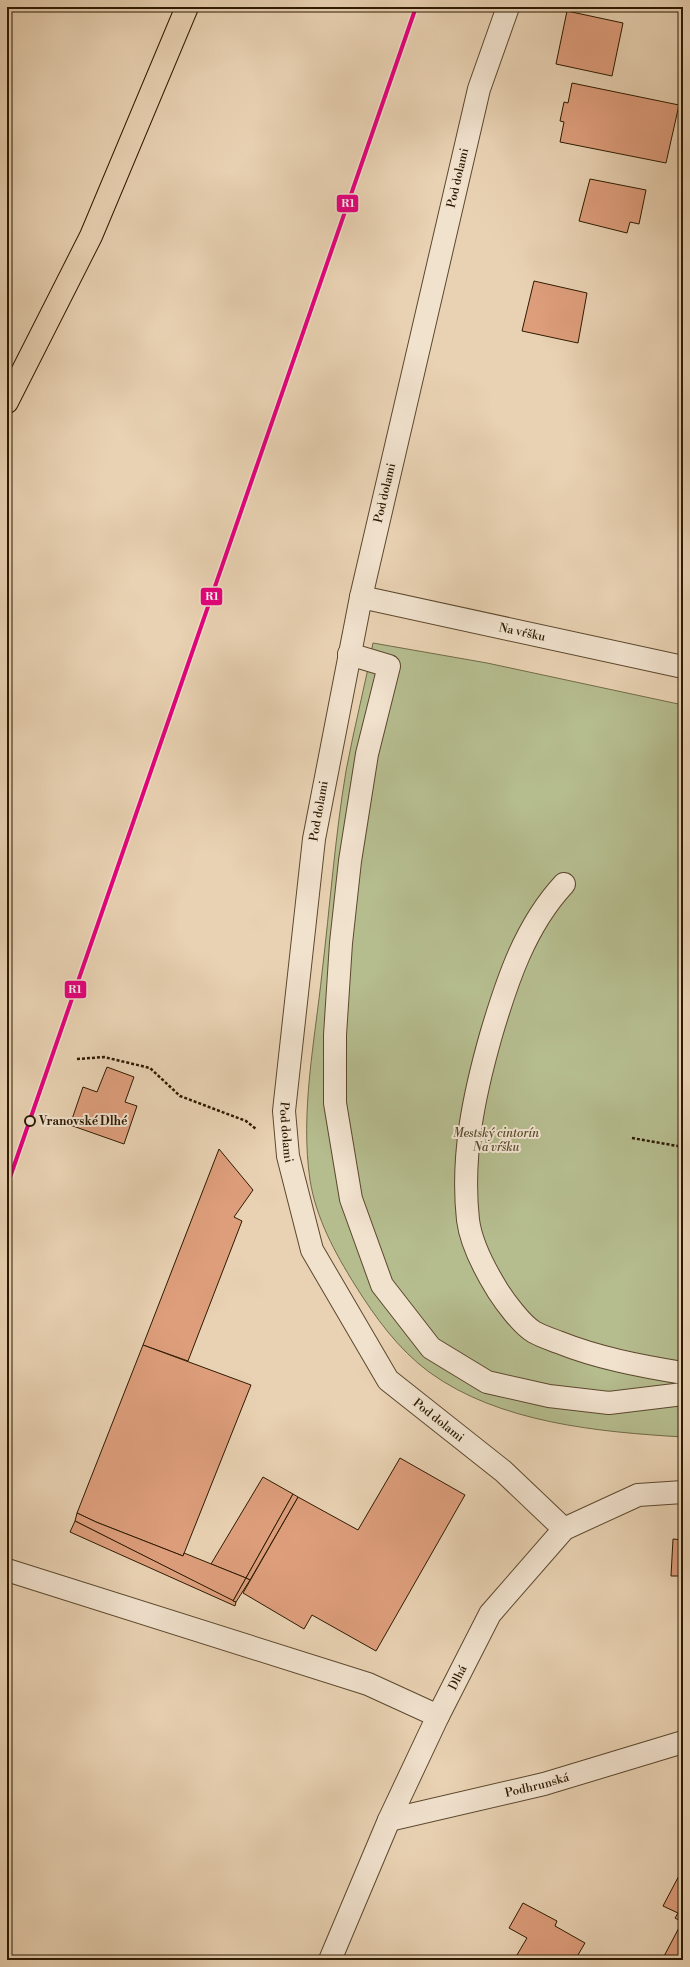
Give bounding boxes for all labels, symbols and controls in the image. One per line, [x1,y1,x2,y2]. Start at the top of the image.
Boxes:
street label: Pod dolami [444,147,472,209]
line badge: R1 [336,194,359,213]
text: R1 [341,197,355,211]
street label: Pod dolami [371,462,399,524]
line badge: R1 [200,587,223,606]
text: R1 [205,590,219,604]
street label: Na vŕšku [498,620,547,644]
street label: Pod dolami [306,780,332,842]
line badge: R1 [64,980,87,999]
text: R1 [68,983,82,997]
street label: Pod dolami [276,1101,297,1164]
place label: Vranovské Dlhé [38,1114,128,1129]
marker: Vranovské Dlhé [24,1115,36,1127]
park label: Mestský cintorín Na vŕšku [453,1126,539,1155]
street label: Pod dolami [410,1395,467,1445]
street label: Dlhá [445,1662,471,1693]
street label: Podhrunská [503,1769,572,1800]

